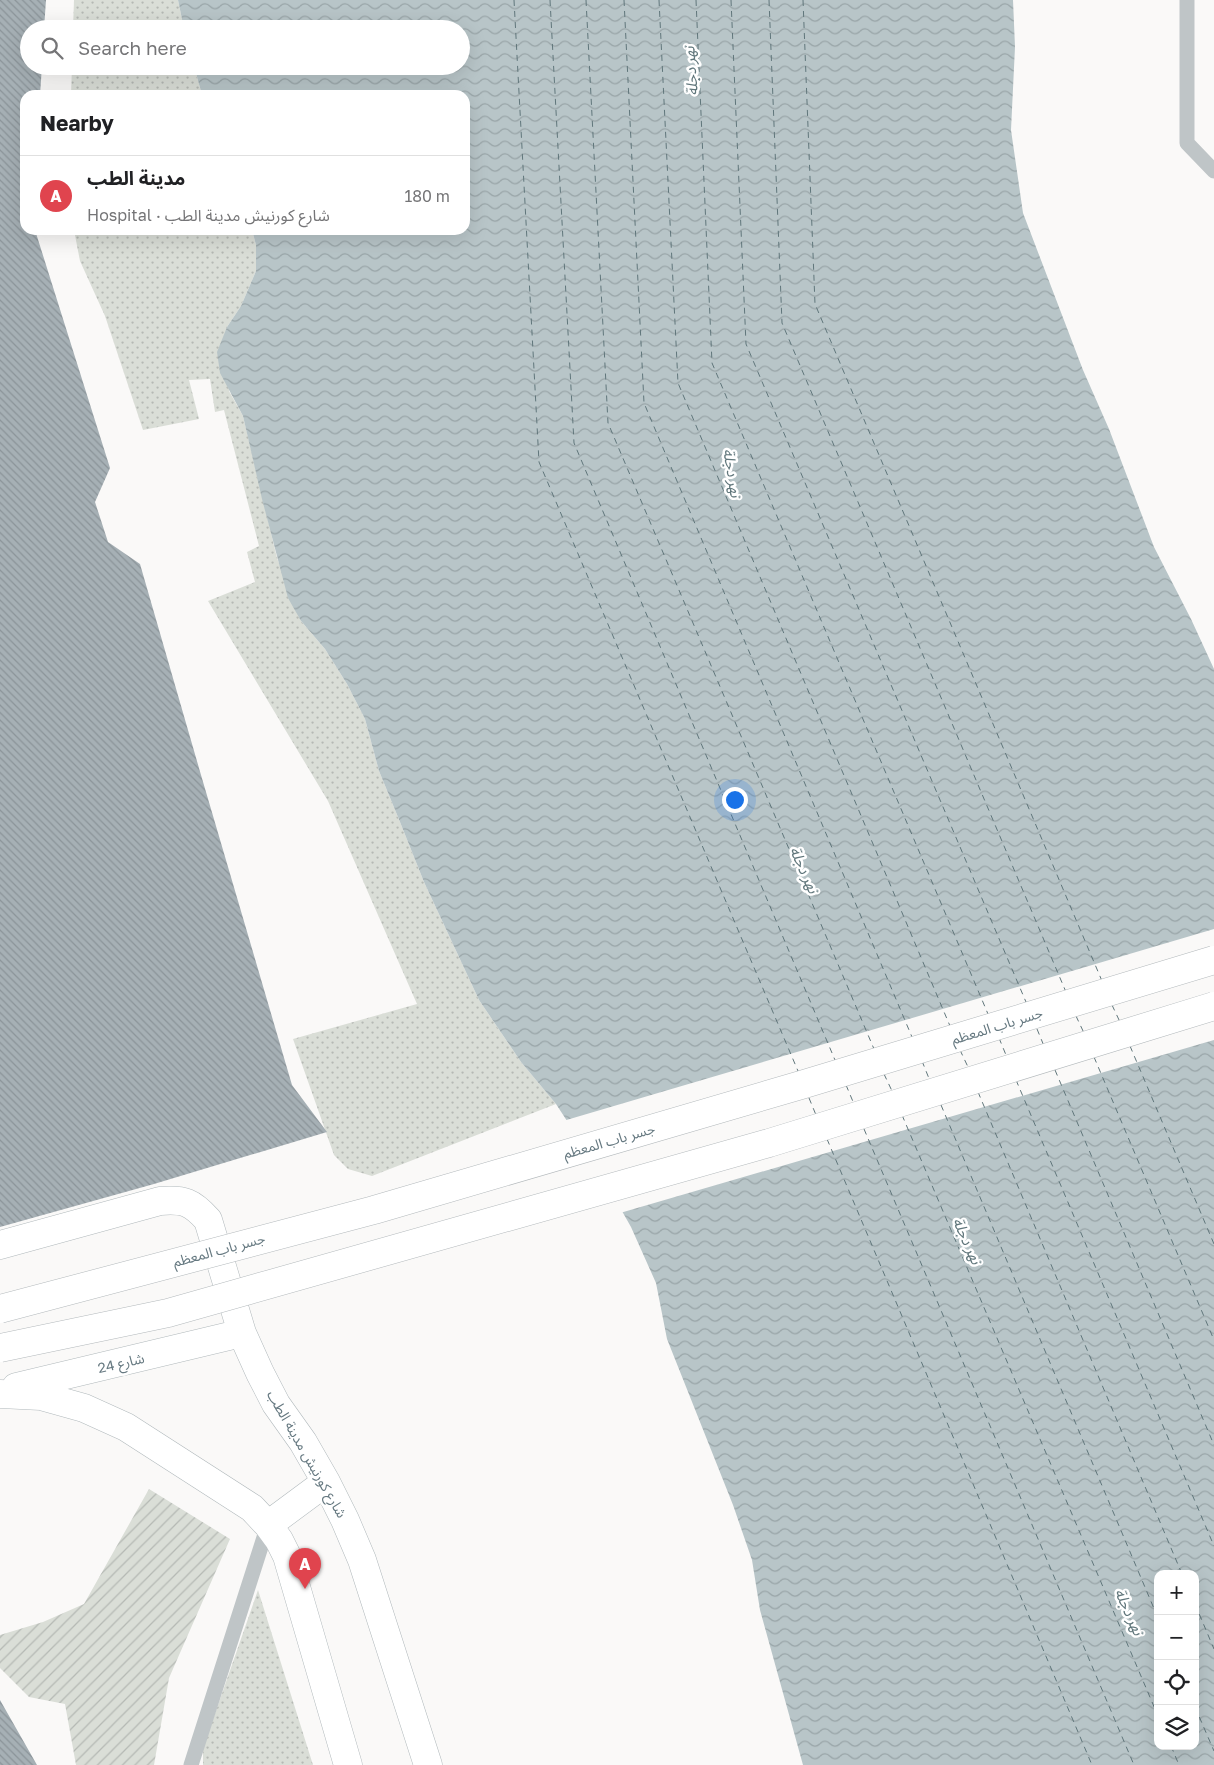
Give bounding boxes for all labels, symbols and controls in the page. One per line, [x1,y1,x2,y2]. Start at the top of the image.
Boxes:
search box [20,20,470,75]
icon: search [38,34,66,62]
text: Search here [78,36,187,59]
water label: نهر دجلة [679,44,702,96]
text: Nearby [40,110,114,136]
text: مدينة الطب [87,166,185,189]
text: A [50,186,62,206]
text: 180 m [404,186,450,206]
text: Hospital · شارع كورنيش مدينة الطب [87,205,330,225]
water label: نهر دجلة [719,447,746,500]
your location [722,787,748,813]
water label: نهر دجلة [786,843,824,898]
street label: جسر باب المعظم [949,1004,1045,1050]
street label: جسر باب المعظم [561,1119,658,1165]
water label: نهر دجلة [949,1214,987,1269]
street label: جسر باب المعظم [171,1229,268,1273]
street label: شارع 24 [96,1349,147,1379]
street label: شارع كورنيش مدينة الطب [261,1387,351,1522]
pin: A [289,1548,321,1589]
map controls [1154,1570,1199,1750]
button: + [1154,1570,1199,1615]
water label: نهر دجلة [1111,1585,1149,1640]
button: − [1154,1615,1199,1660]
button: locate [1154,1660,1199,1705]
button: layers [1154,1705,1199,1750]

